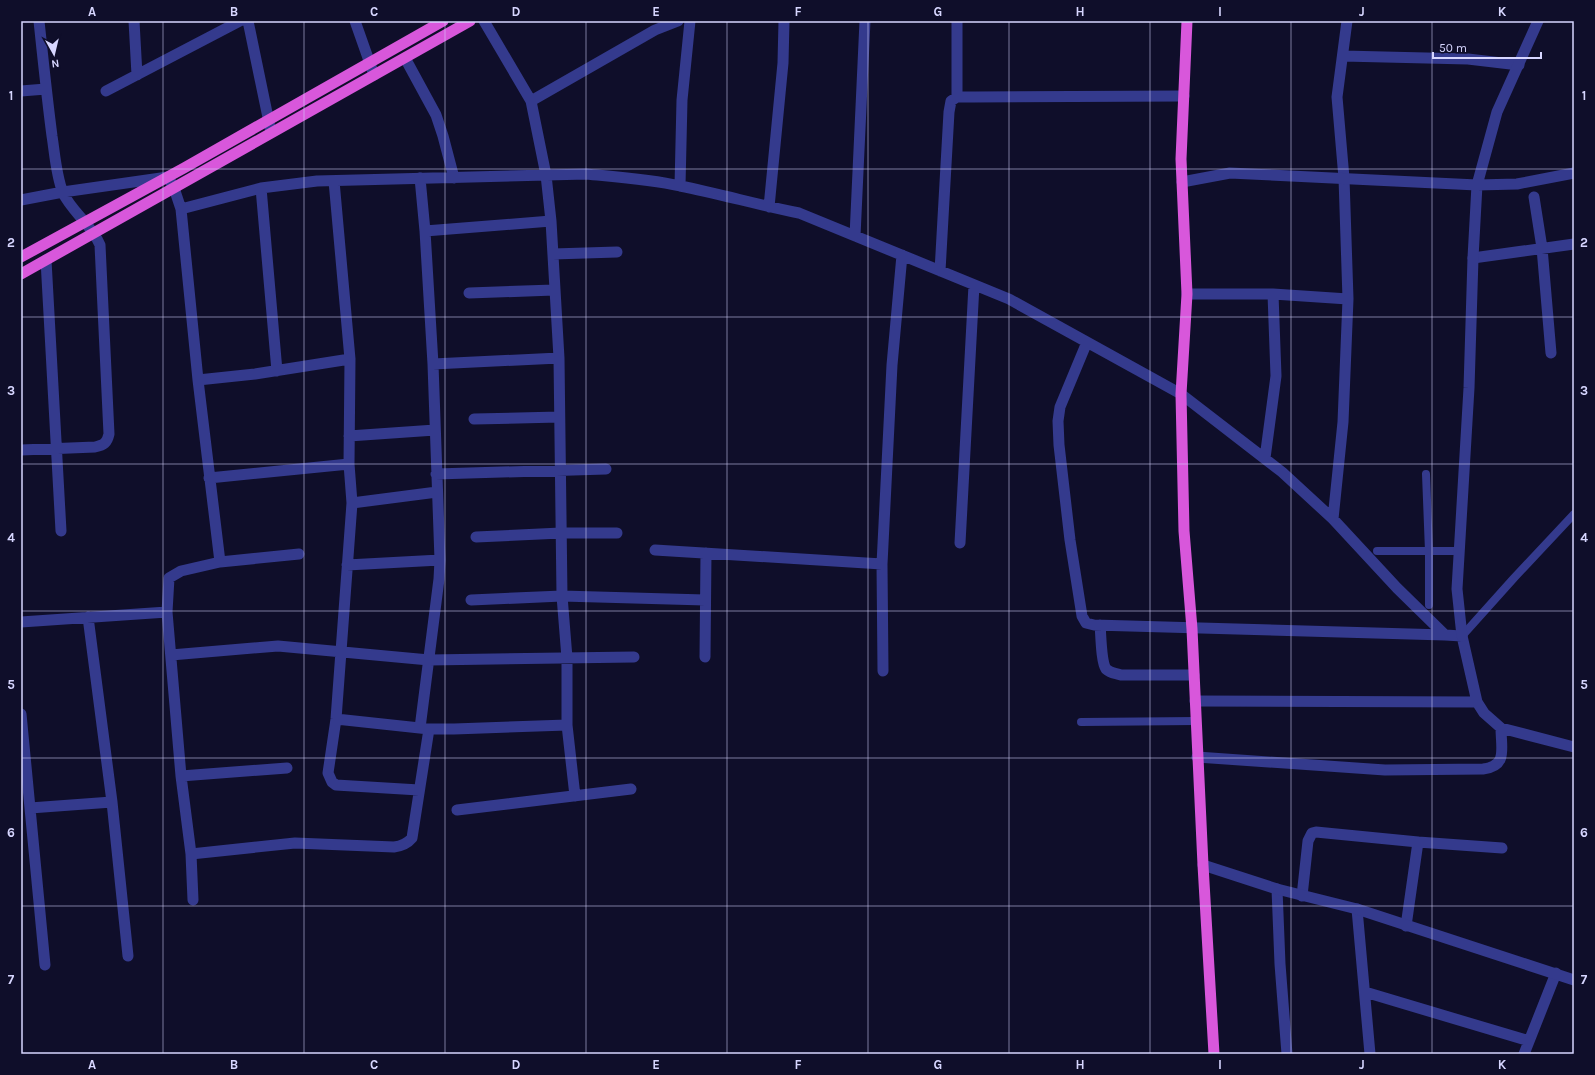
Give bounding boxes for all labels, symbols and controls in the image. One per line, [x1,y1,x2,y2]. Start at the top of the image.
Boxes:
text: A [88,4,96,19]
text: B [230,4,238,19]
text: C [370,4,378,19]
text: D [512,4,521,19]
text: E [652,4,660,19]
text: F [794,4,802,19]
text: G [934,4,942,19]
text: H [1075,4,1085,19]
text: I [1218,4,1222,19]
text: J [1359,4,1365,19]
text: K [1498,4,1507,19]
north arrow [34,34,74,74]
scale bar [1433,34,1541,60]
text: 50 m [1439,41,1467,55]
text: N [51,56,60,70]
text: 1 [9,88,13,103]
text: 1 [1582,88,1586,103]
text: 2 [7,235,15,250]
text: 2 [1580,235,1588,250]
text: 3 [7,383,15,398]
text: 3 [1580,383,1588,398]
text: 4 [7,530,15,545]
text: 4 [1580,530,1588,545]
text: 5 [7,677,15,692]
text: 5 [1580,677,1588,692]
text: 6 [7,825,15,840]
text: 6 [1580,825,1588,840]
text: 7 [8,972,15,987]
text: 7 [1581,972,1588,987]
text: A [88,1057,96,1072]
text: B [230,1057,238,1072]
text: C [370,1057,378,1072]
text: D [512,1057,521,1072]
text: E [652,1057,660,1072]
text: F [794,1057,802,1072]
text: G [934,1057,942,1072]
text: H [1075,1057,1085,1072]
text: I [1218,1057,1222,1072]
text: J [1359,1057,1365,1072]
text: K [1498,1057,1507,1072]

